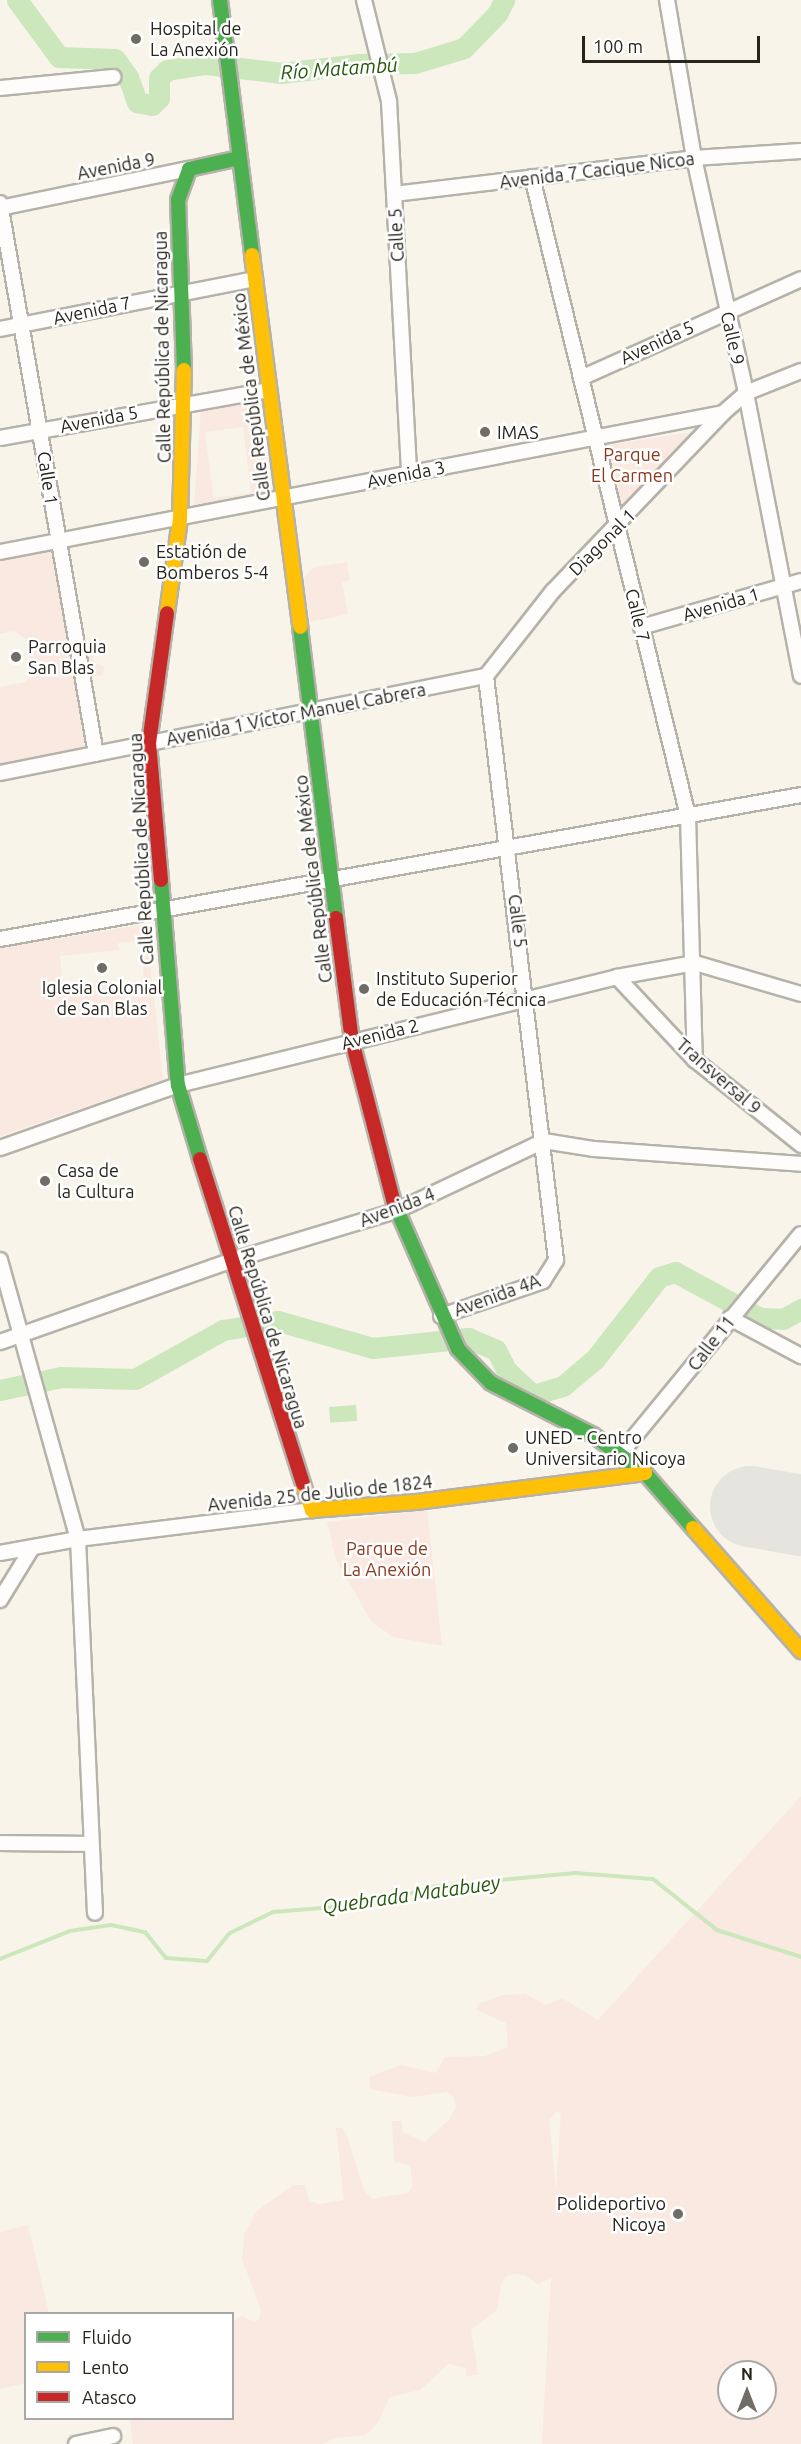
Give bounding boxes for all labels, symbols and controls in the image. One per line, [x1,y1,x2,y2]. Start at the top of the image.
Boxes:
place label: Hospital de La Anexión [150,18,241,60]
scale bar [585,24,764,62]
marker: Hospital de La Anexión [127,30,145,48]
text: 100 m [593,36,643,56]
water label: Río Matambú [280,52,398,84]
street label: Avenida 7 Cacique Nicoa [498,147,696,193]
street label: Avenida 9 [75,148,157,184]
street label: Calle 5 [384,207,408,263]
street label: Calle República de Nicaragua [149,231,175,463]
street label: Avenida 7 [51,291,133,329]
street label: Calle República de México [228,292,274,502]
street label: Calle 9 [716,309,750,367]
street label: Avenida 5 [617,316,697,368]
street label: Avenida 5 [58,401,140,437]
place label: IMAS [497,421,539,443]
marker: IMAS [478,425,492,439]
park label: Parque El Carmen [591,444,673,486]
street label: Calle 1 [33,450,63,506]
street label: Avenida 3 [365,456,447,492]
street label: Diagonal 1 [564,504,640,580]
place label: Estatión de Bomberos 5-4 [156,541,269,584]
marker: Estatión de Bomberos 5-4 [137,555,151,569]
street label: Avenida 1 [680,583,762,625]
street label: Calle 7 [621,586,655,644]
place label: Parroquia San Blas [28,636,106,678]
marker: Parroquia San Blas [9,650,23,664]
street label: Avenida 1 Víctor Manuel Cabrera [164,678,428,750]
street label: Calle República de Nicaragua [124,732,158,966]
street label: Calle República de México [290,774,336,984]
street label: Calle 5 [504,893,532,949]
marker: Iglesia Colonial de San Blas [95,961,109,975]
place label: Instituto Superior de Educación Técnica [376,968,546,1010]
place label: Iglesia Colonial de San Blas [42,977,162,1020]
marker: Instituto Superior de Educación Técnica [357,982,371,996]
street label: Avenida 2 [339,1014,421,1054]
street label: Transversal 9 [672,1033,766,1119]
place label: Casa de la Cultura [57,1160,134,1202]
marker: Casa de la Cultura [38,1174,52,1188]
street label: Avenida 4 [356,1183,438,1231]
street label: Calle República de Nicaragua [224,1203,312,1431]
street label: Avenida 4A [451,1269,543,1321]
street label: Calle 11 [683,1311,739,1375]
place label: UNED - Centro Universitario Nicoya [525,1427,686,1470]
marker: UNED - Centro Universitario Nicoya [506,1441,520,1455]
street label: Avenida 25 de Julio de 1824 [207,1470,433,1516]
park label: Parque de La Anexión [343,1538,431,1580]
water label: Quebrada Matabuey [320,1870,502,1918]
place label: Polideportivo Nicoya [557,2193,666,2236]
marker: Polideportivo Nicoya [671,2207,685,2221]
legend [24,2312,234,2420]
text: Fluido [82,2327,132,2347]
text: Lento [82,2357,129,2377]
north arrow [717,2360,777,2420]
text: N [741,2365,753,2383]
text: Atasco [82,2387,137,2407]

